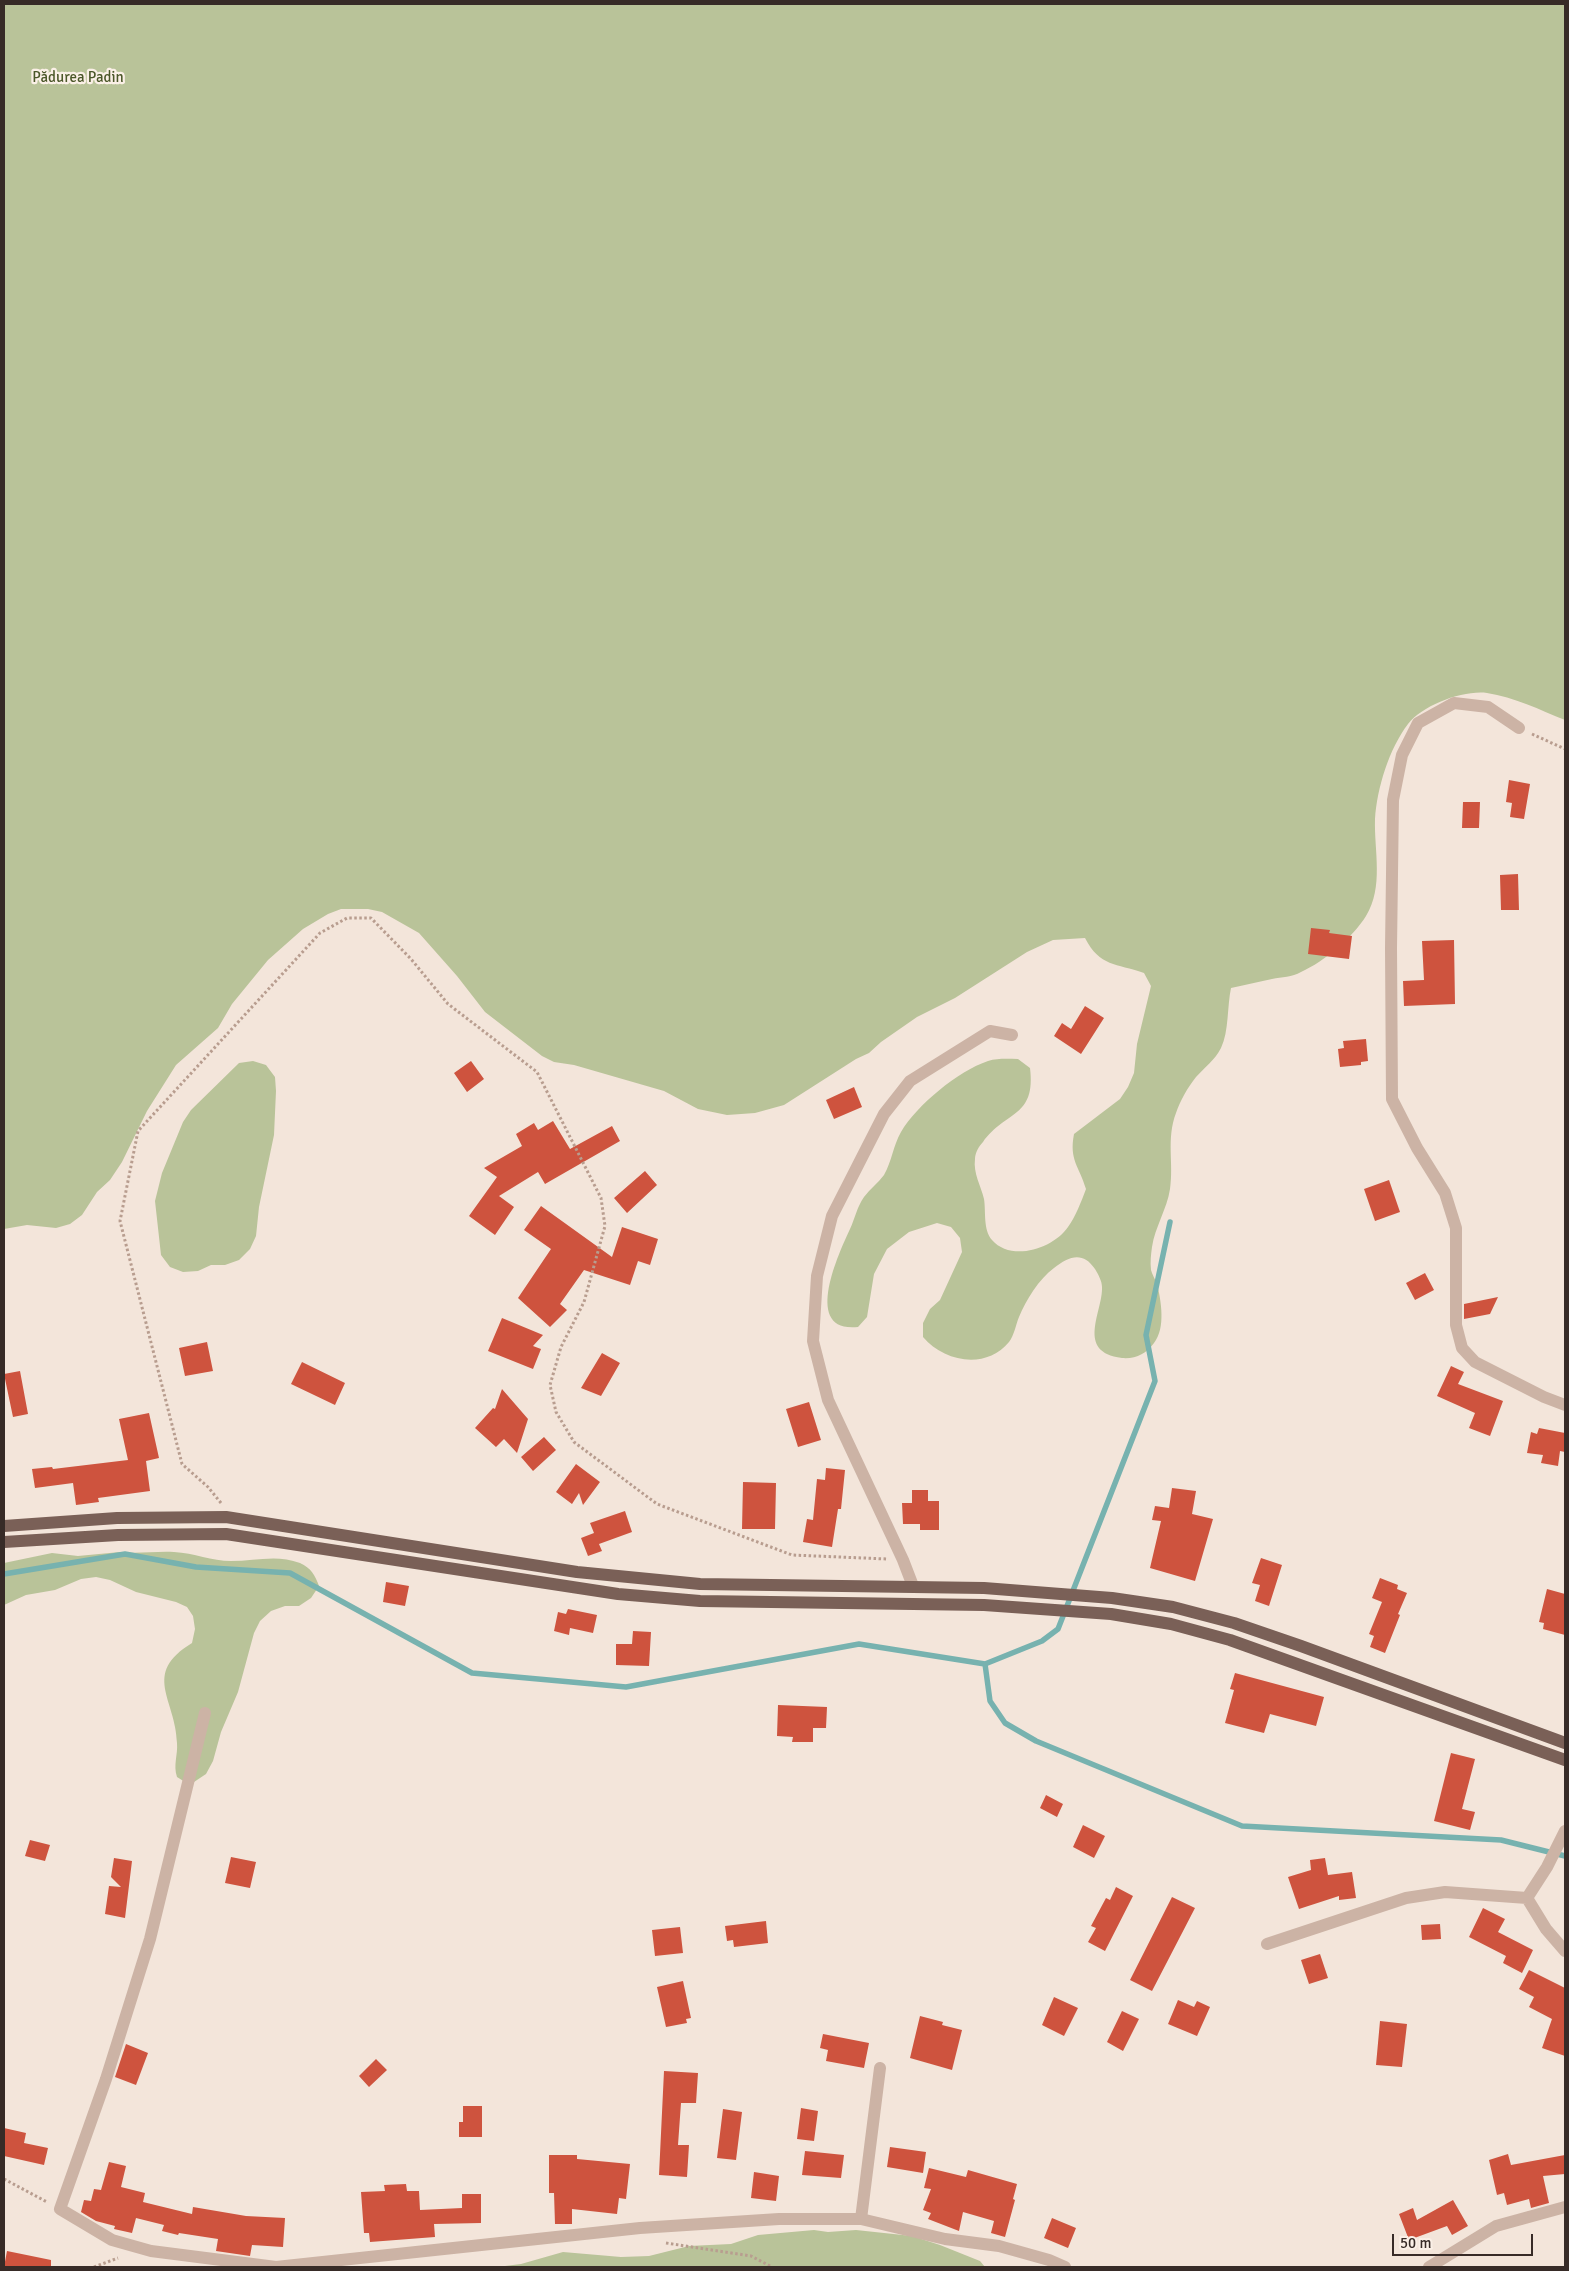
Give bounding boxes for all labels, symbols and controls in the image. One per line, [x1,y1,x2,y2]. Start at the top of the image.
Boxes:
park label: Pădurea Padin [32,69,124,87]
scale bar [1394,2224,1535,2256]
text: 50 m [1400,2234,1431,2252]

